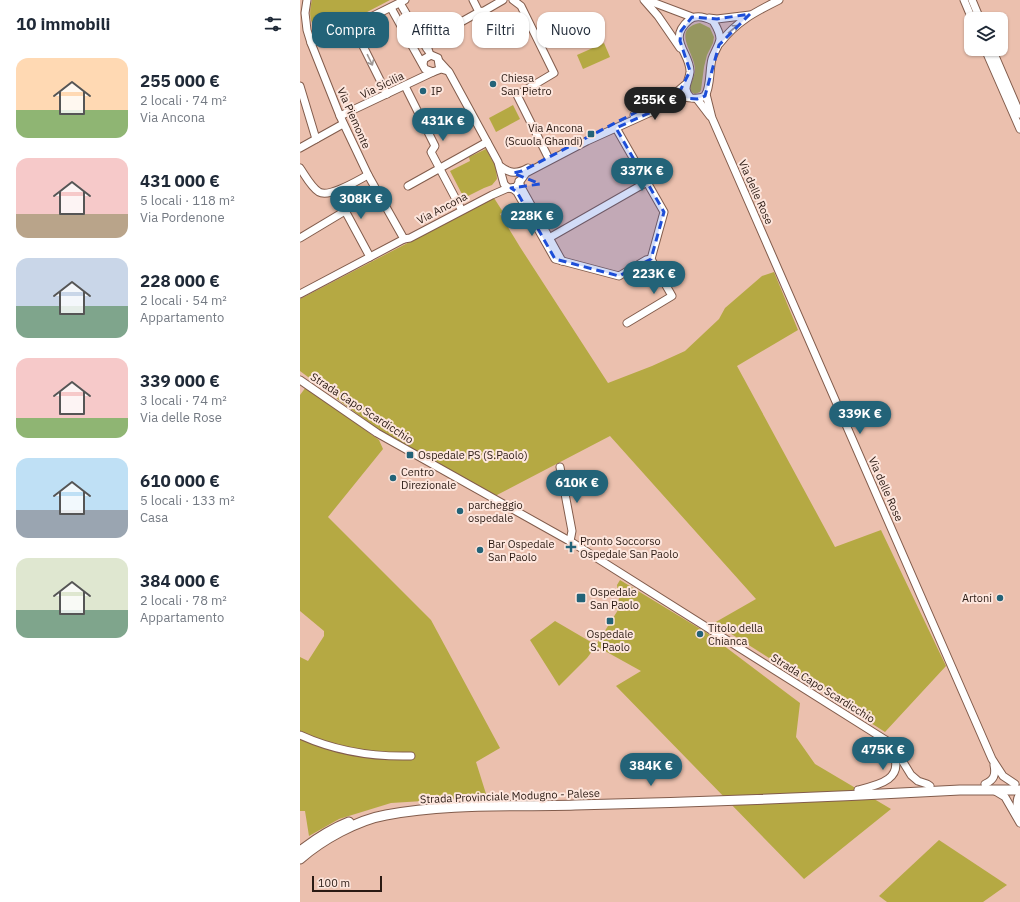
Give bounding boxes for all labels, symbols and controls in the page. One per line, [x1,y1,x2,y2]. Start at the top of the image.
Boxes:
chip: Compra [312,12,389,48]
chip: Affitta [397,12,464,48]
chip: Filtri [472,12,529,48]
chip: Nuovo [537,12,605,48]
map controls [964,12,1008,56]
button: layers [964,12,1008,56]
text: 10 immobili [16,13,110,35]
icon: filters [262,13,284,35]
one-way arrow [728,24,739,33]
one-way arrow [367,54,374,66]
street label: Via Sicilia [358,68,406,102]
text: 255 000 € [140,70,220,92]
place label: Chiesa San Pietro [501,71,552,98]
icon: home [48,74,96,122]
marker: Chiesa San Pietro [488,79,498,89]
place label: IP [431,84,442,98]
street label: Via Piemonte [334,85,374,151]
marker: IP [418,86,428,96]
pin: 255K € [622,87,688,121]
text: 255K € [633,91,677,108]
text: 2 locali · 74 m² [140,92,227,109]
pin: 431K € [410,108,476,142]
text: Via Ancona [140,109,205,126]
text: 431K € [421,112,465,129]
place label: Via Ancona (Scuola Ghandi) [505,121,583,148]
marker: Via Ancona (Scuola Ghandi) [586,129,596,139]
street label: Via delle Rose [736,157,776,227]
pin: 337K € [609,158,675,192]
text: 337K € [620,162,664,179]
text: 431 000 € [140,170,220,192]
icon: home [48,174,96,222]
pin: 308K € [328,186,394,220]
street label: Via Ancona [414,189,470,227]
text: 308K € [339,190,383,207]
text: 5 locali · 118 m² [140,192,235,209]
pin: 228K € [499,203,565,237]
text: 228K € [510,207,554,224]
text: Via Pordenone [140,209,225,226]
pin: 223K € [621,261,687,295]
text: 223K € [632,265,676,282]
text: 228 000 € [140,270,220,292]
icon: home [48,274,96,322]
text: 2 locali · 54 m² [140,292,227,309]
text: Appartamento [140,309,224,326]
street label: Strada Capo Scardicchio [308,369,416,447]
text: 339 000 € [140,370,220,392]
icon: home [48,374,96,422]
text: 3 locali · 74 m² [140,392,227,409]
pin: 339K € [827,401,893,435]
text: 339K € [838,405,882,422]
text: Via delle Rose [140,409,222,426]
place label: Ospedale PS (S.Paolo) [418,448,528,462]
marker: Ospedale PS (S.Paolo) [405,450,415,460]
street label: Via delle Rose [866,454,906,524]
place label: Centro Direzionale [401,465,456,492]
text: 610 000 € [140,470,220,492]
pin: 610K € [544,470,610,504]
marker: Centro Direzionale [388,473,398,483]
icon: home [48,474,96,522]
text: 610K € [555,474,599,491]
text: 5 locali · 133 m² [140,492,235,509]
place label: parcheggio ospedale [468,498,523,525]
marker: parcheggio ospedale [455,506,465,516]
text: Casa [140,509,168,526]
place label: Pronto Soccorso Ospedale San Paolo [580,534,678,561]
place label: Bar Ospedale San Paolo [488,537,555,564]
marker: Pronto Soccorso Ospedale San Paolo [565,541,577,553]
marker: Bar Ospedale San Paolo [475,545,485,555]
text: 384 000 € [140,570,220,592]
icon: home [48,574,96,622]
place label: Ospedale San Paolo [590,585,639,612]
place label: Artoni [962,591,992,605]
text: 2 locali · 78 m² [140,592,227,609]
marker: Ospedale San Paolo [575,592,587,604]
marker: Artoni [995,593,1005,603]
text: Appartamento [140,609,224,626]
marker: Ospedale S. Paolo [605,616,615,626]
place label: Titolo della Chianca [708,621,763,648]
place label: Ospedale S. Paolo [587,627,633,654]
marker: Titolo della Chianca [695,629,705,639]
street label: Strada Capo Scardicchio [768,650,878,726]
pin: 475K € [850,737,916,771]
text: 475K € [861,741,905,758]
pin: 384K € [618,753,684,787]
text: 384K € [629,757,673,774]
street label: Strada Provinciale Modugno - Palese [420,786,600,806]
scale bar [312,874,382,893]
text: 100 m [318,876,350,890]

